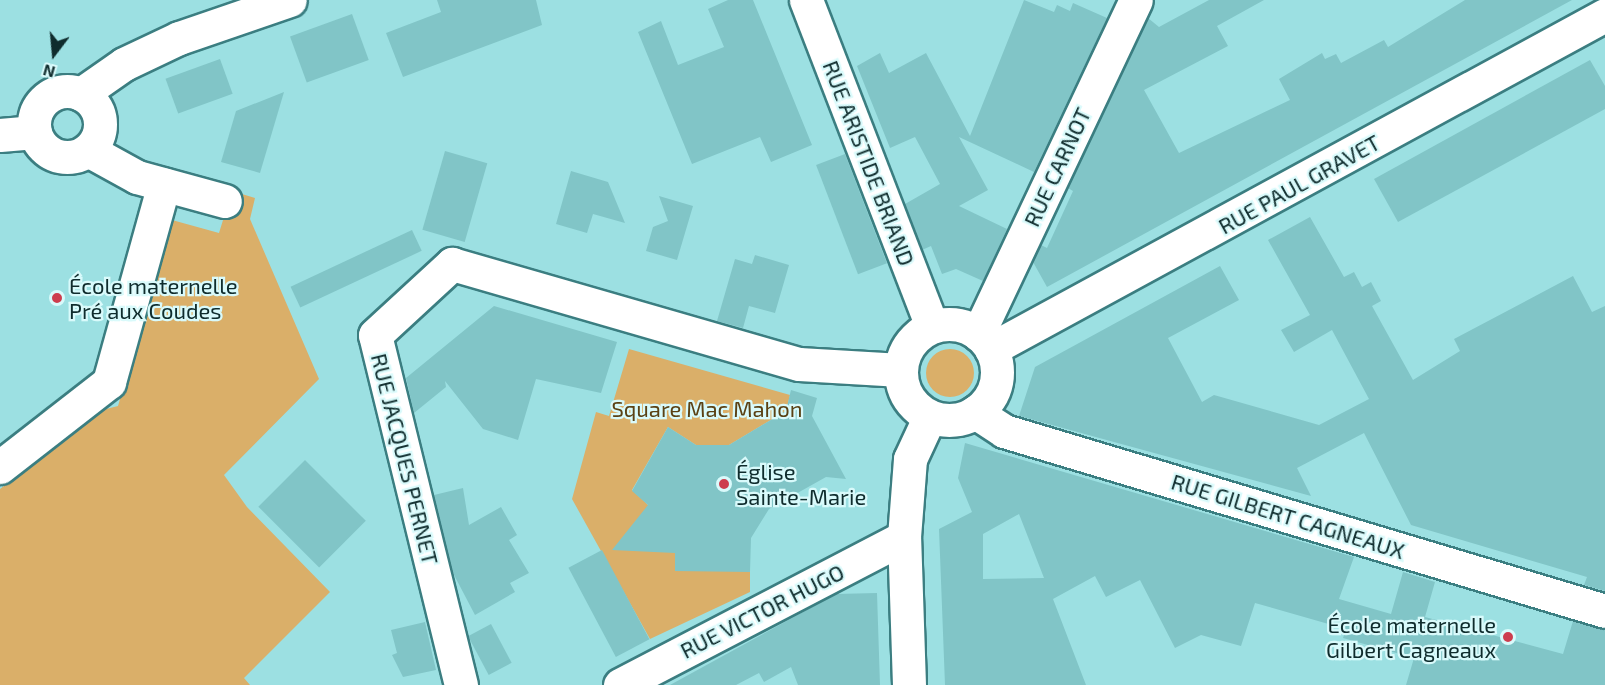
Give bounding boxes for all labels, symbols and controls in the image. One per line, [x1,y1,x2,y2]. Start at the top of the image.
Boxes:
north arrow [24,24,84,84]
street label: RUE ARISTIDE BRIAND [818,56,920,270]
text: N [41,61,57,83]
street label: RUE CARNOT [1018,103,1096,231]
street label: RUE PAUL GRAVET [1213,129,1385,239]
place label: École maternelle Pré aux Coudes [69,272,237,324]
marker: École maternelle Pré aux Coudes [50,291,64,305]
street label: RUE JACQUES PERNET [366,350,444,568]
park label: Square Mac Mahon [611,396,803,422]
place label: Église Sainte-Marie [736,458,866,510]
street label: RUE GILBERT CAGNEAUX [1168,468,1408,564]
marker: Église Sainte-Marie [717,477,731,491]
street label: RUE VICTOR HUGO [676,558,848,664]
place label: École maternelle Gilbert Cagneaux [1326,611,1496,662]
marker: École maternelle Gilbert Cagneaux [1501,630,1515,644]

